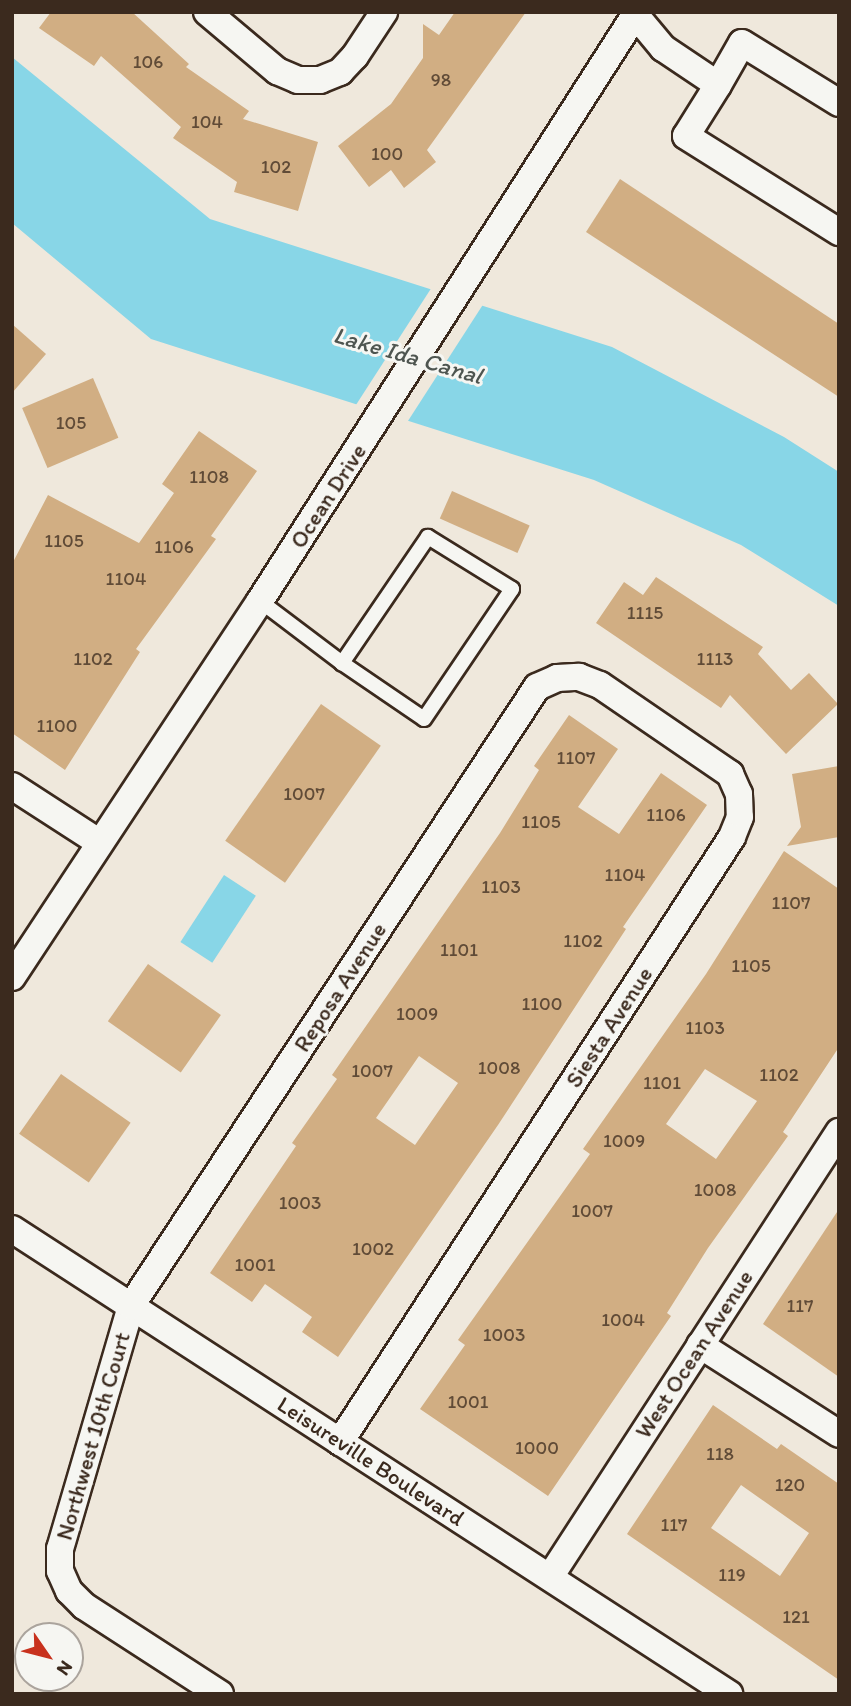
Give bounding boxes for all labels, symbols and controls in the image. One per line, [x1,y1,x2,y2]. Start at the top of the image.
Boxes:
house number: 106 [133,51,163,73]
house number: 98 [431,69,451,91]
house number: 104 [191,111,223,133]
house number: 100 [371,143,403,165]
house number: 102 [261,156,291,178]
water label: Lake Ida Canal [330,320,486,390]
house number: 105 [56,412,86,434]
street label: Ocean Drive [284,439,372,553]
house number: 1108 [189,466,229,488]
house number: 1105 [44,530,84,552]
house number: 1106 [154,536,194,558]
house number: 1104 [106,568,146,590]
house number: 1115 [627,602,663,624]
house number: 1102 [73,648,113,670]
house number: 1113 [697,648,733,670]
house number: 1100 [36,715,78,737]
house number: 1107 [557,747,595,769]
house number: 1007 [283,783,325,805]
house number: 1106 [646,804,686,826]
house number: 1105 [521,811,561,833]
house number: 1104 [605,864,645,886]
house number: 1103 [481,876,521,898]
house number: 1107 [772,892,810,914]
street label: Reposa Avenue [288,917,392,1057]
house number: 1102 [563,930,603,952]
house number: 1101 [440,939,478,961]
house number: 1105 [731,955,771,977]
street label: Siesta Avenue [560,962,658,1092]
house number: 1100 [521,993,563,1015]
house number: 1009 [396,1003,438,1025]
house number: 1103 [685,1017,725,1039]
house number: 1008 [478,1057,520,1079]
house number: 1007 [351,1060,393,1082]
house number: 1102 [759,1064,799,1086]
house number: 1101 [643,1072,681,1094]
house number: 1009 [603,1130,645,1152]
house number: 1008 [694,1179,736,1201]
house number: 1003 [279,1192,321,1214]
house number: 1007 [571,1200,613,1222]
house number: 1002 [352,1238,394,1260]
house number: 1001 [234,1254,276,1276]
street label: West Ocean Avenue [630,1266,758,1442]
house number: 117 [786,1295,814,1317]
house number: 1004 [601,1309,645,1331]
house number: 1003 [483,1324,525,1346]
street label: Northwest 10th Court [50,1329,136,1543]
street label: Leisureville Boulevard [272,1390,470,1532]
house number: 1001 [447,1391,489,1413]
house number: 1000 [515,1437,559,1459]
house number: 118 [706,1443,734,1465]
house number: 120 [775,1474,805,1496]
house number: 117 [660,1514,688,1536]
house number: 119 [718,1564,746,1586]
house number: 121 [782,1606,810,1628]
north arrow [14,1622,84,1692]
text: N [52,1656,78,1680]

